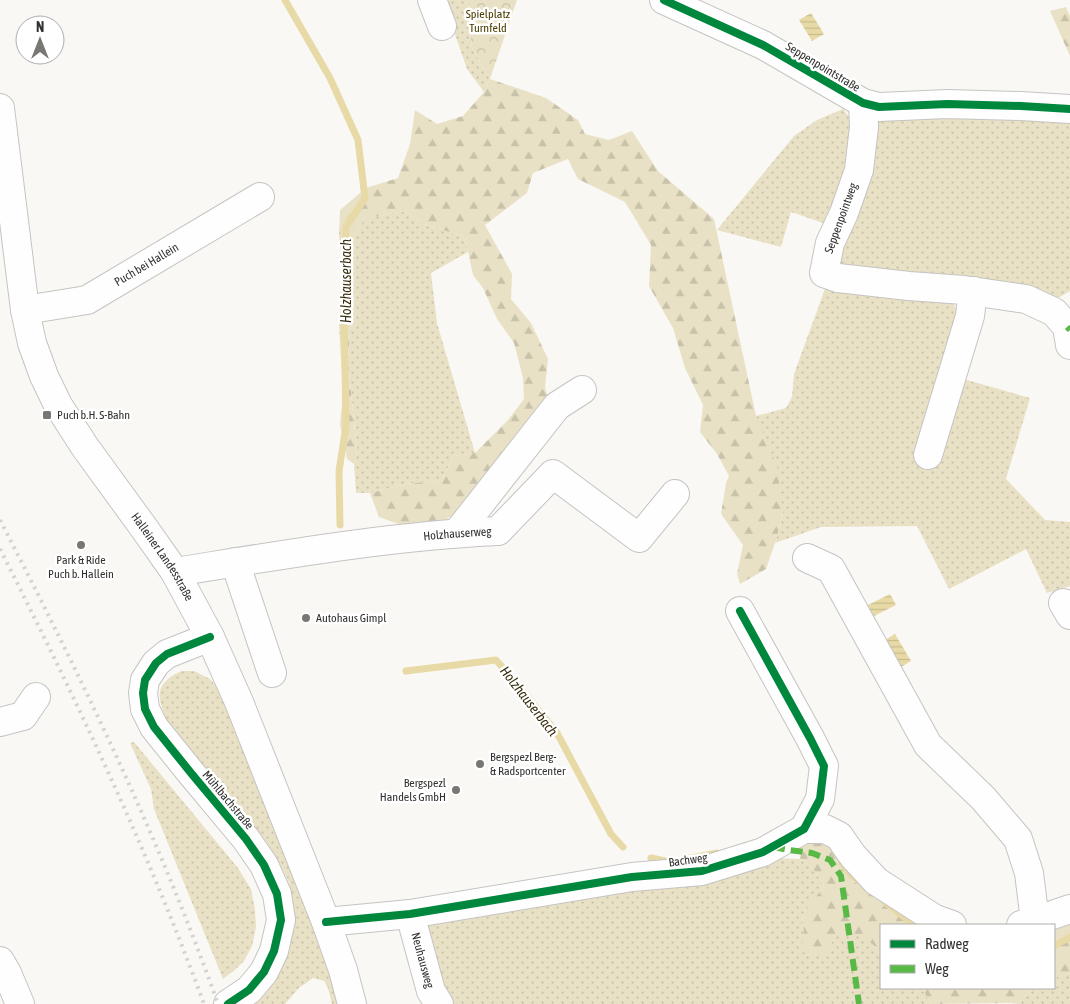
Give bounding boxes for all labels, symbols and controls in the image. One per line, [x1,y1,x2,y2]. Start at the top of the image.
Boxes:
park label: Spielplatz Turnfeld [466,7,511,35]
north arrow [15,15,65,65]
text: N [36,19,44,35]
street label: Seppenpointstraße [783,39,863,95]
street label: Seppenpointweg [822,180,861,255]
water label: Holzhauserbach [338,239,354,323]
street label: Puch bei Hallein [112,240,181,289]
place label: Puch b.H. S-Bahn [57,408,130,422]
marker: Puch b.H. S-Bahn [41,409,53,421]
street label: Halleiner Landesstraße [128,510,196,603]
street label: Holzhauserweg [423,524,493,543]
marker: Park & Ride Puch b. Hallein [75,539,87,551]
place label: Park & Ride Puch b. Hallein [48,553,114,581]
place label: Autohaus Gimpl [316,611,387,625]
marker: Autohaus Gimpl [300,612,312,624]
water label: Holzhauserbach [497,663,561,739]
place label: Bergspezl Berg- & Radsportcenter [490,750,566,778]
marker: Bergspezl Berg- & Radsportcenter [474,758,486,770]
street label: Mühlbachstraße [199,768,257,832]
place label: Bergspezl Handels GmbH [380,776,447,804]
marker: Bergspezl Handels GmbH [450,784,462,796]
street label: Bachweg [668,850,709,870]
legend [880,924,1055,989]
street label: Neuhausweg [408,931,437,991]
text: Radweg [925,935,969,952]
text: Weg [925,960,949,977]

